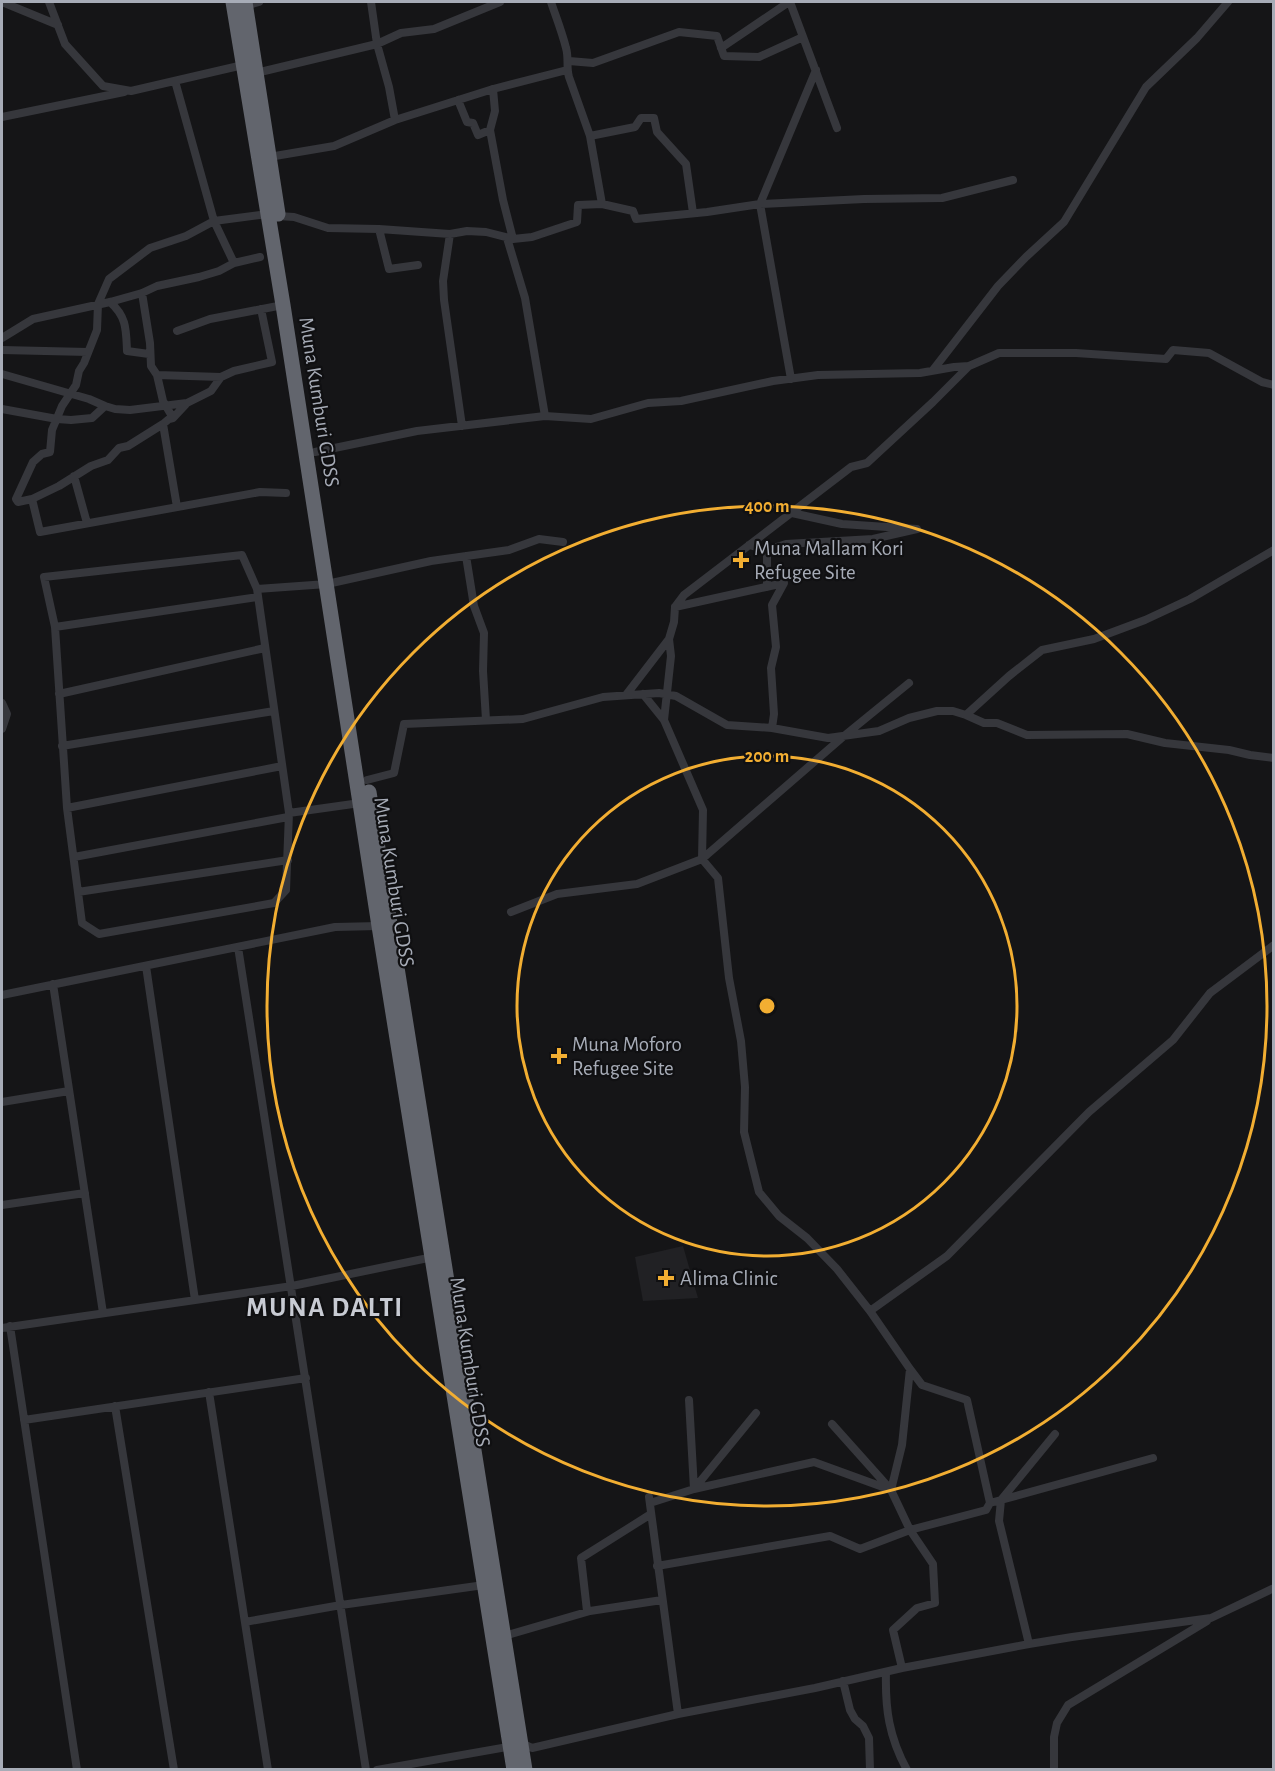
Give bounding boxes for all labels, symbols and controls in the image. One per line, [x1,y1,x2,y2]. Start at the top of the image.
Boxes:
street label: Muna Kumburi GDSS [295,316,343,489]
text: 400 m [744,498,790,516]
place label: Muna Mallam Kori Refugee Site [754,538,904,583]
marker: Muna Mallam Kori Refugee Site [732,551,750,569]
text: 200 m [745,748,789,766]
street label: Muna Kumburi GDSS [370,796,418,969]
centre of rings [757,996,777,1016]
place label: Muna Moforo Refugee Site [572,1034,682,1079]
marker: Muna Moforo Refugee Site [550,1047,568,1065]
place label: Alima Clinic [680,1268,778,1289]
marker: Alima Clinic [657,1269,675,1287]
street label: Muna Kumburi GDSS [446,1276,494,1449]
district label: MUNA DALTI [246,1294,404,1321]

